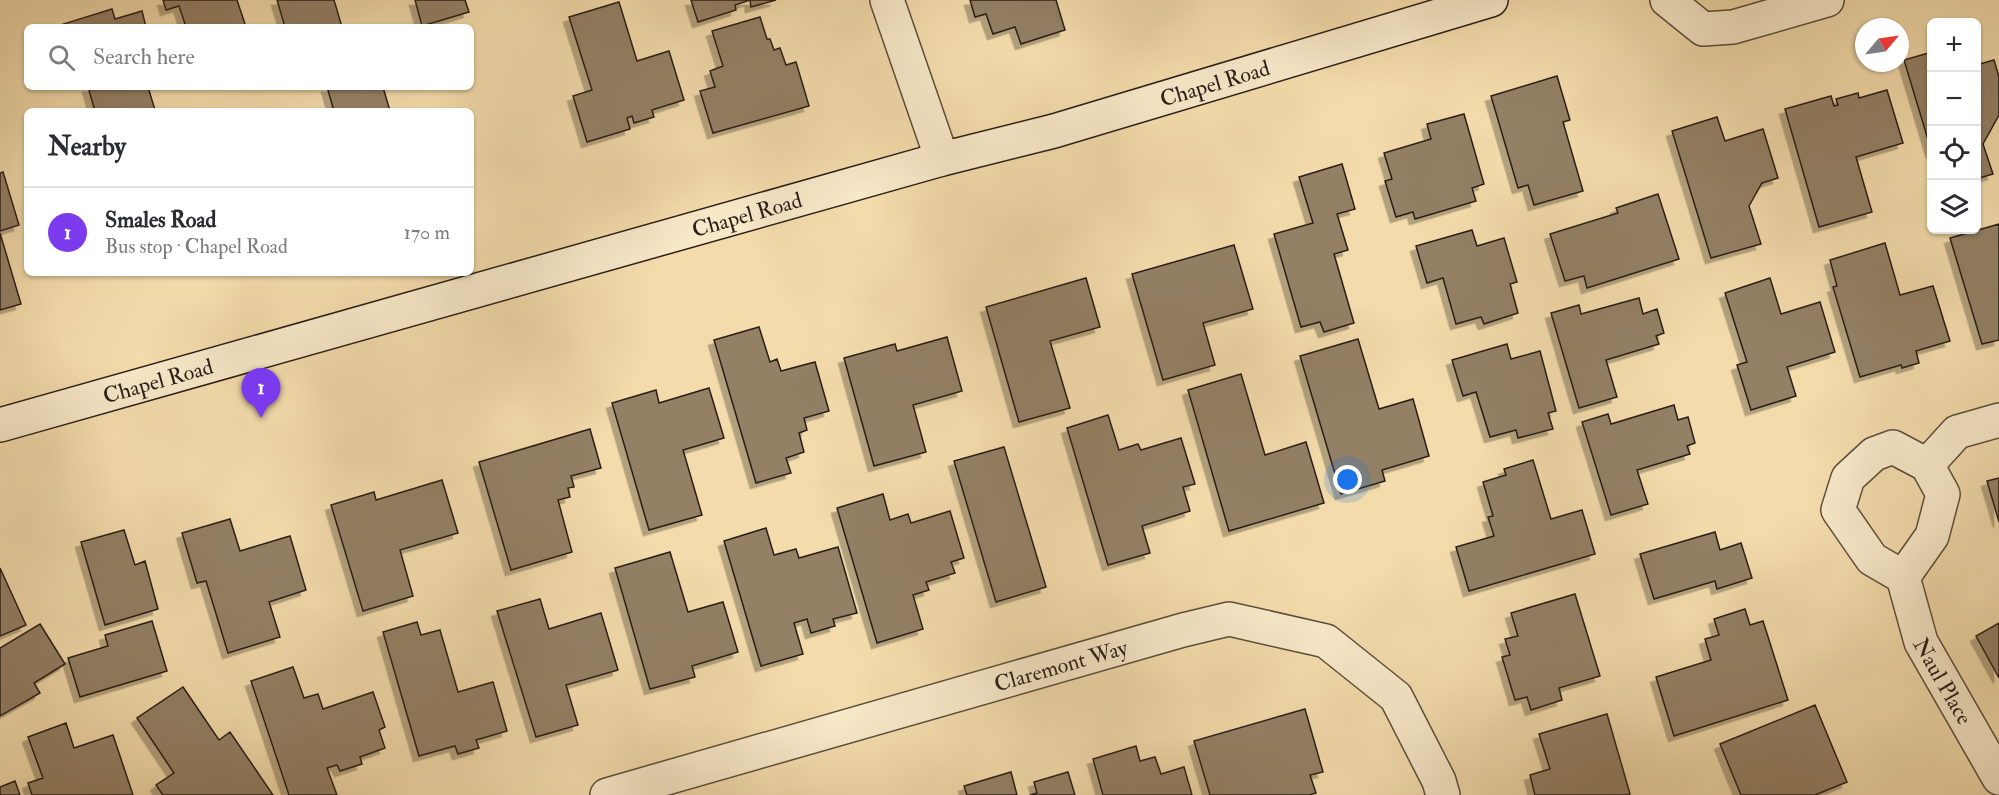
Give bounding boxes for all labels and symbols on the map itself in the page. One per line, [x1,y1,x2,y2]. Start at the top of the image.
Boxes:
north arrow [1855,18,1909,72]
street label: Chapel Road [1157,54,1273,113]
street label: Chapel Road [689,186,806,244]
street label: Chapel Road [100,352,217,410]
pin: 1 [242,368,280,418]
your location [1333,465,1362,494]
street label: Claremont Way [991,633,1131,698]
street label: Naul Place [1906,633,1978,730]

